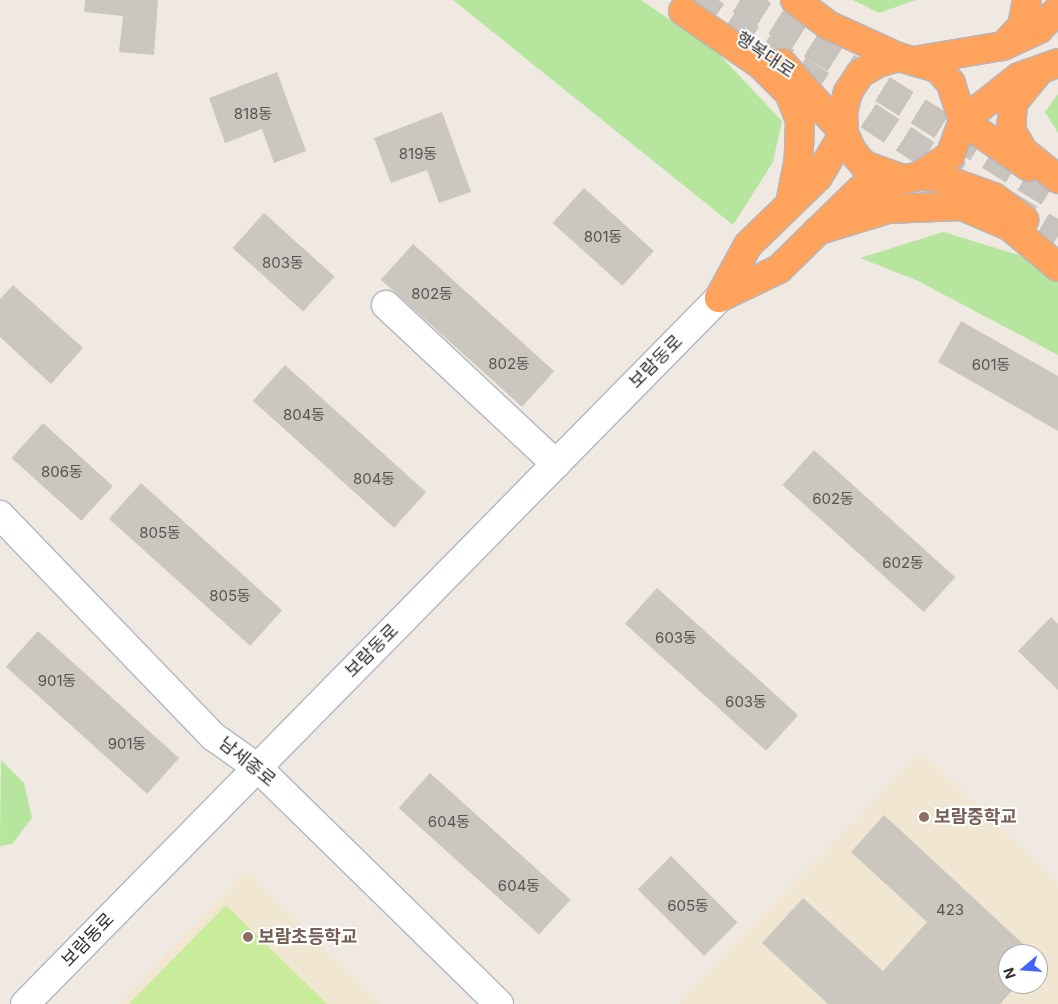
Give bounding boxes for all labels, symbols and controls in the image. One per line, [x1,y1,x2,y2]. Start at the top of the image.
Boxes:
street label: 행복대로 [732,28,798,82]
house number: 818동 [234,105,272,123]
house number: 819동 [399,145,437,163]
house number: 801동 [584,228,622,246]
house number: 803동 [262,254,304,272]
house number: 802동 [411,285,453,303]
street label: 보람동로 [625,331,687,393]
house number: 802동 [488,355,530,373]
house number: 601동 [972,356,1010,374]
house number: 804동 [283,406,325,424]
house number: 806동 [41,463,83,481]
house number: 804동 [353,470,395,488]
house number: 602동 [812,490,854,508]
house number: 805동 [139,524,181,542]
house number: 602동 [882,554,924,572]
house number: 805동 [209,587,251,605]
street label: 보람동로 [341,620,403,682]
house number: 603동 [655,629,697,647]
house number: 901동 [38,672,76,690]
house number: 603동 [725,693,767,711]
street label: 남세종로 [214,733,280,791]
house number: 901동 [108,735,146,753]
place label: 보람중학교 [934,806,1017,828]
marker: 보람중학교 [918,811,930,823]
house number: 604동 [428,813,470,831]
house number: 604동 [498,877,540,895]
house number: 605동 [667,897,709,915]
house number: 423 [936,901,964,919]
street label: 보람동로 [57,909,119,971]
place label: 보람초등학교 [258,926,357,948]
marker: 보람초등학교 [242,931,254,943]
north arrow [998,944,1048,994]
text: N [999,966,1019,981]

